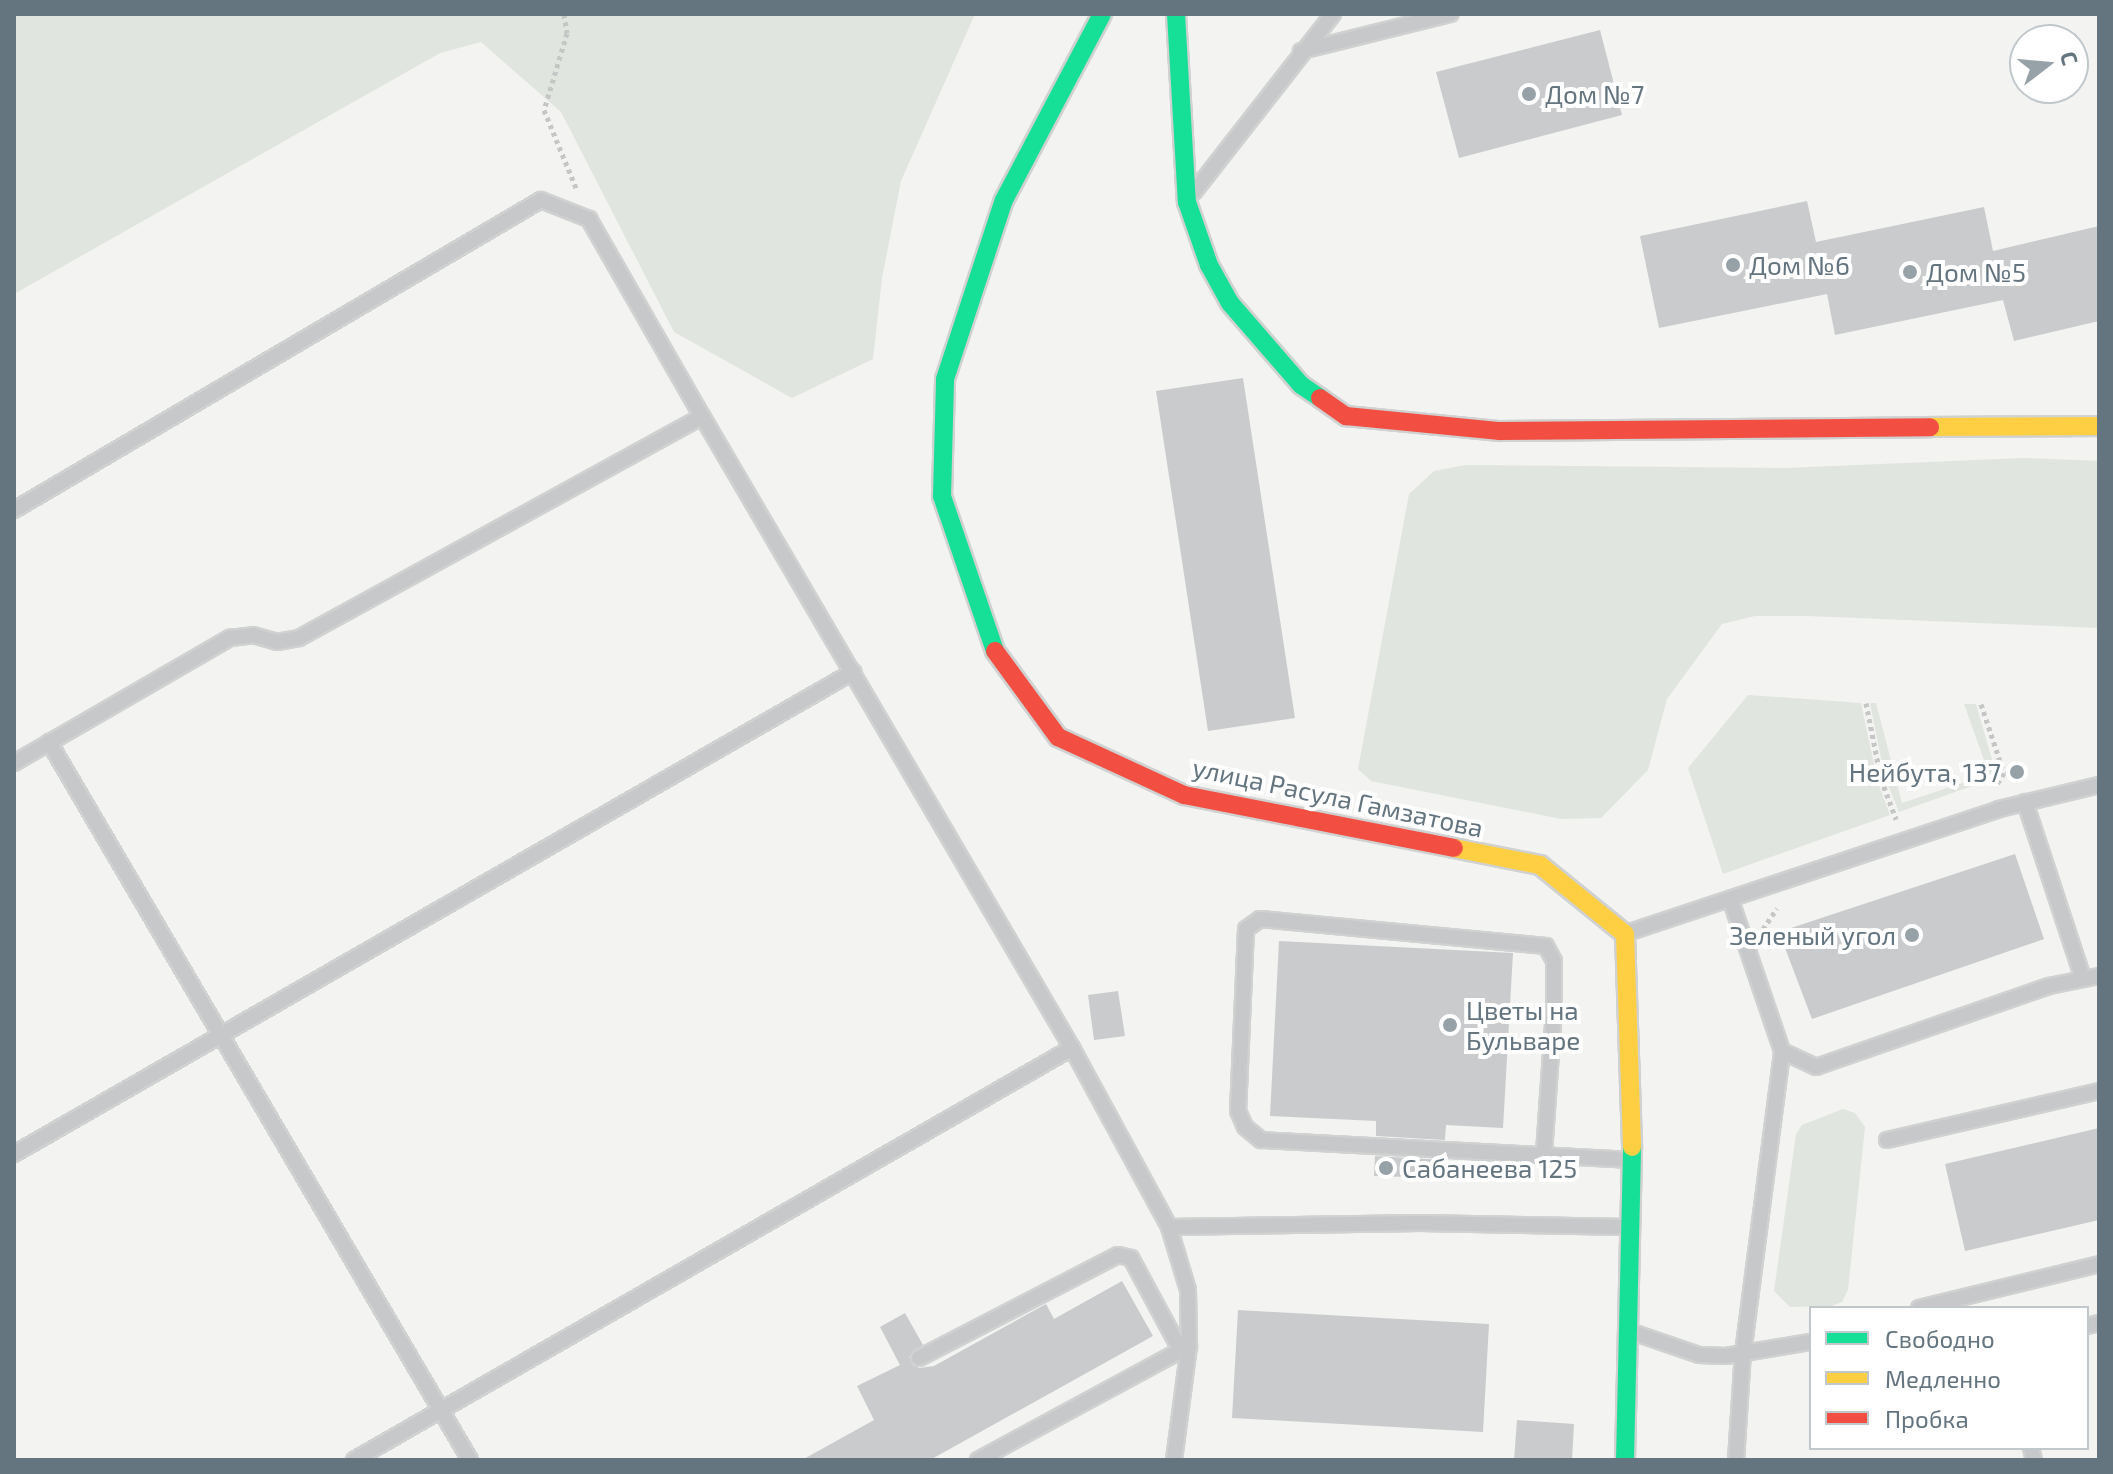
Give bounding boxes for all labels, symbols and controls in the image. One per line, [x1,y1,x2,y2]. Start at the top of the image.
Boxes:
north arrow [2009,24,2089,104]
text: С [2056,48,2084,68]
place label: Дом №7 [1545,78,1644,110]
marker: Дом №7 [1520,85,1538,103]
place label: Дом №6 [1749,249,1850,281]
marker: Дом №6 [1724,256,1742,274]
place label: Дом №5 [1926,256,2026,288]
marker: Дом №5 [1901,263,1919,281]
street label: улица Расула Гамзатова [1190,751,1486,843]
place label: Нейбута, 137 [1849,756,2001,788]
marker: Нейбута, 137 [2008,763,2026,781]
place label: Зеленый угол [1729,919,1896,951]
marker: Зеленый угол [1903,926,1921,944]
place label: Цветы на Бульваре [1466,994,1580,1056]
marker: Цветы на Бульваре [1441,1016,1459,1034]
place label: Сабанеева 125 [1402,1152,1577,1184]
marker: Сабанеева 125 [1377,1159,1395,1177]
legend [1809,1306,2089,1450]
text: Свободно [1885,1324,1995,1353]
text: Медленно [1885,1364,2001,1393]
text: Пробка [1885,1404,1969,1433]

